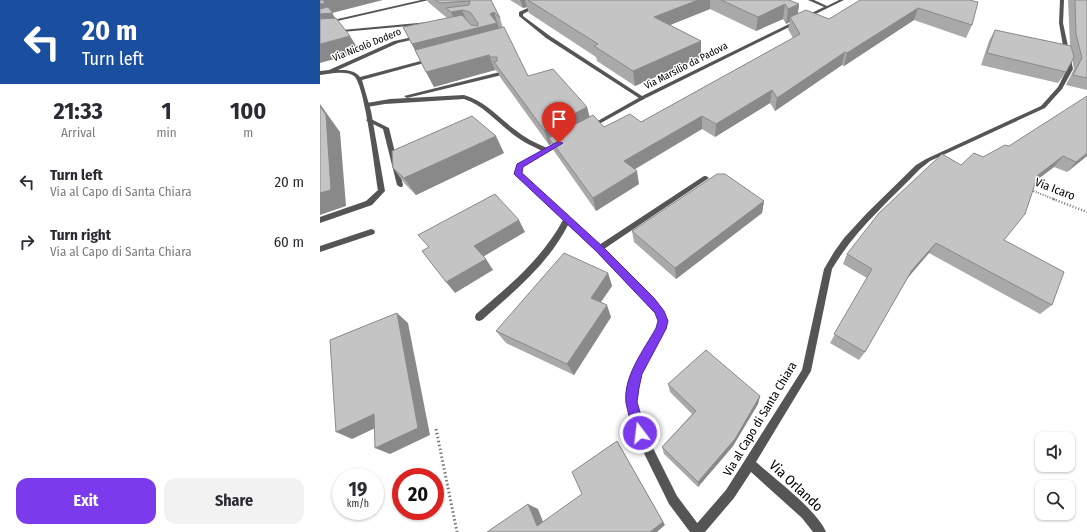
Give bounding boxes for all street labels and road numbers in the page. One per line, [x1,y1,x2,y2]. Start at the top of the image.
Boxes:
street label: Via Nicolò Dodero [331,26,403,64]
street label: Via Marsilio da Padova [642,40,730,92]
street label: Via Icaro [1033,175,1077,203]
street label: Via al Capo di Santa Chiara [720,359,800,479]
street label: Via Orlando [766,457,826,515]

